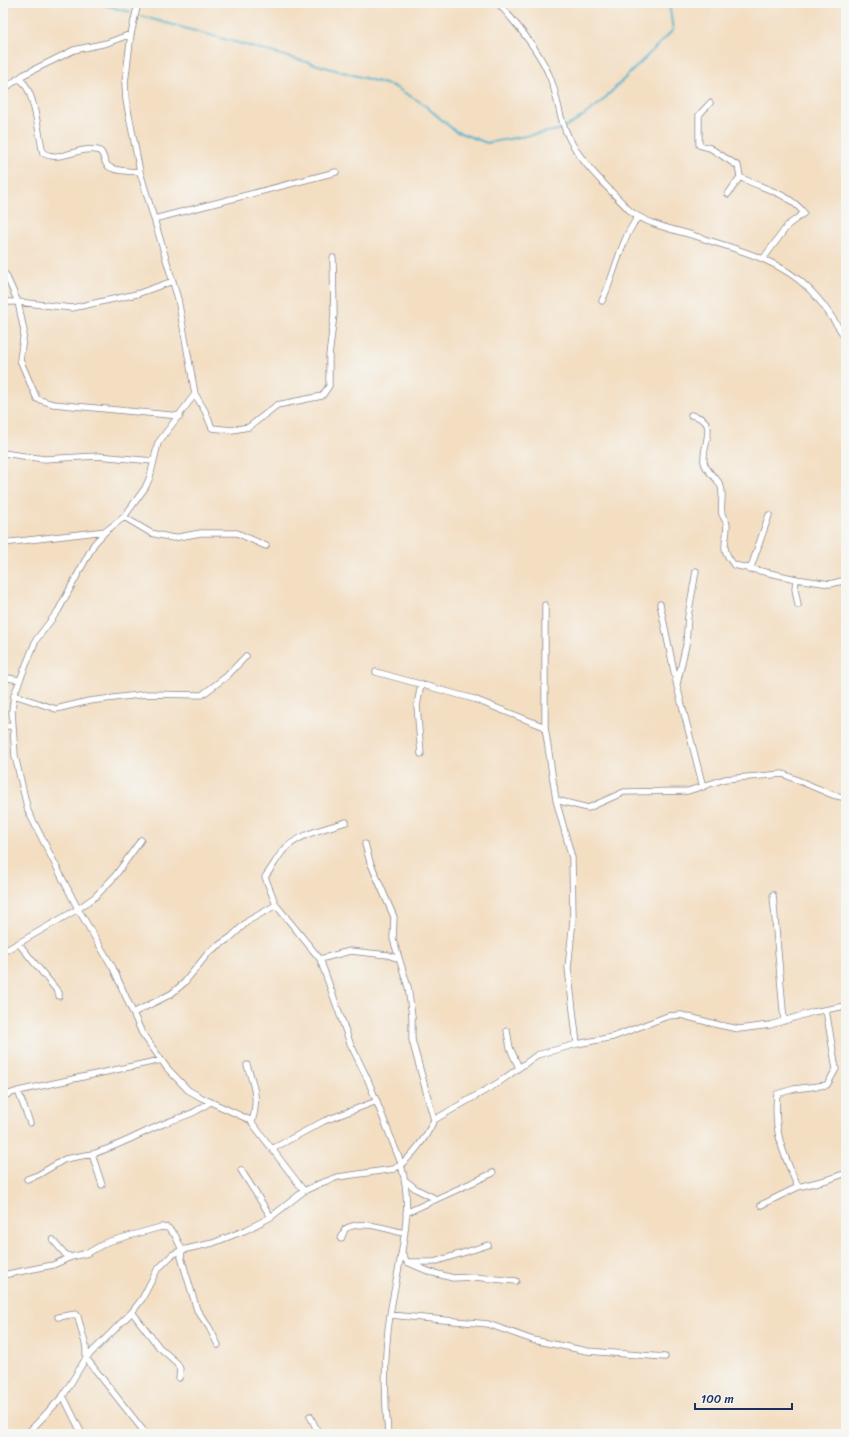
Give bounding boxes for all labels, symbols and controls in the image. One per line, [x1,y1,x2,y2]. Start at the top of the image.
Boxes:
scale bar [695,1385,792,1411]
text: 100 m [701,1388,734,1410]

